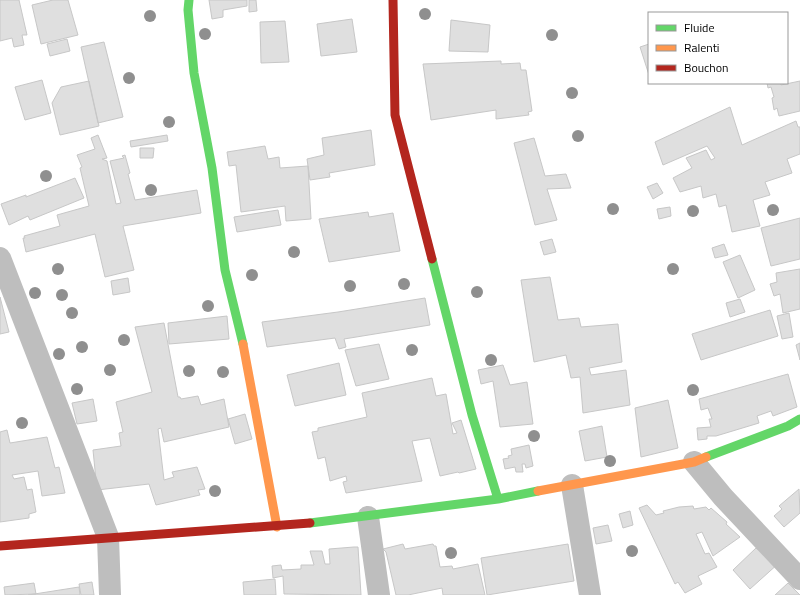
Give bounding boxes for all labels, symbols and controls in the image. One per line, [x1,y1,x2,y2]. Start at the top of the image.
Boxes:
legend [648,12,788,84]
text: Fluide [684,18,715,37]
text: Ralenti [684,38,719,57]
text: Bouchon [684,58,729,77]

